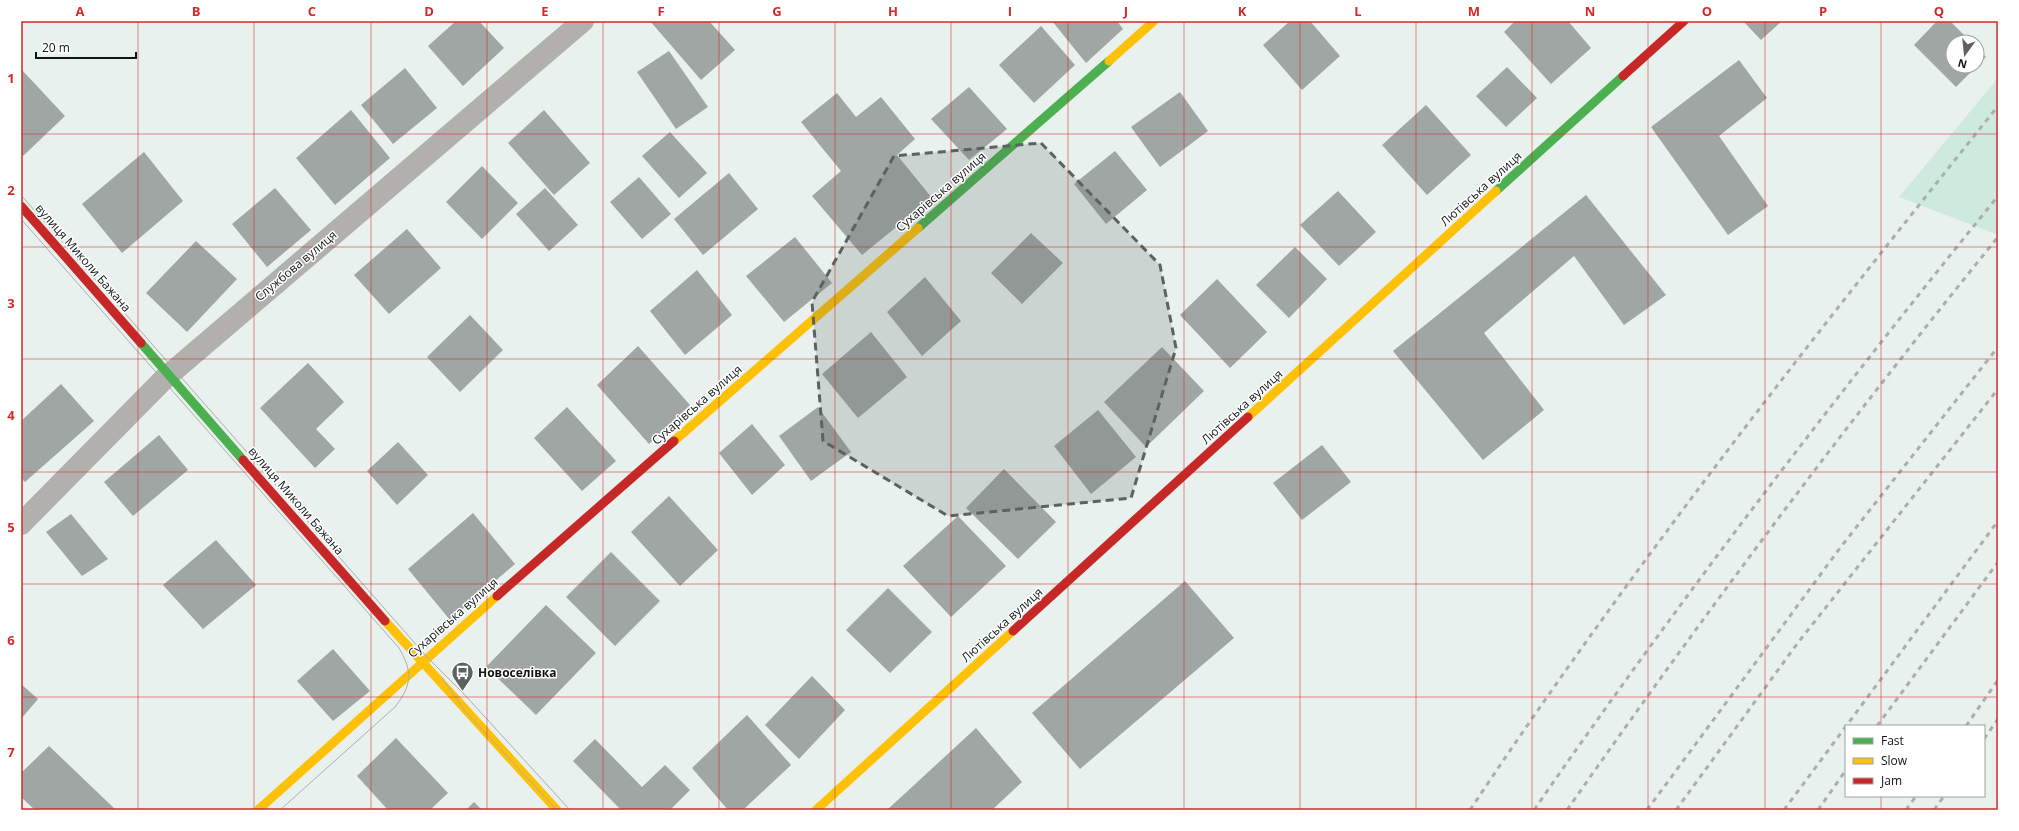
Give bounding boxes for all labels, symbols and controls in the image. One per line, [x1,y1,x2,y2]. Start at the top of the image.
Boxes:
text: A [76,2,85,20]
text: B [192,2,201,20]
text: C [308,2,316,20]
text: D [424,2,434,20]
text: E [541,2,549,20]
text: F [657,2,665,20]
text: G [772,2,782,20]
text: H [888,2,898,20]
text: I [1008,2,1012,20]
text: J [1123,2,1128,20]
text: K [1238,2,1247,20]
text: L [1354,2,1362,20]
text: M [1468,2,1480,20]
text: N [1585,2,1595,20]
text: O [1702,2,1712,20]
text: P [1819,2,1827,20]
text: Q [1934,2,1944,20]
scale bar [36,34,136,60]
north arrow [1945,34,1985,74]
text: 20 m [42,39,70,56]
text: N [1956,56,1969,73]
text: 1 [7,69,15,87]
street label: Лютівська вулиця [1436,147,1525,230]
street label: Сухарівська вулиця [892,148,989,235]
text: 2 [7,181,15,199]
street label: вулиця Миколи Бажана [32,200,135,315]
street label: Службова вулиця [251,226,340,305]
text: 3 [7,294,15,312]
street label: Сухарівська вулиця [648,361,745,448]
street label: Лютівська вулиця [1197,365,1286,448]
text: 4 [7,406,15,424]
street label: вулиця Миколи Бажана [245,443,348,558]
text: 5 [7,518,15,536]
street label: Сухарівська вулиця [404,574,501,661]
street label: Лютівська вулиця [957,583,1046,666]
text: 6 [7,631,15,649]
bus stop icon: Новоселівка [450,660,476,693]
place label: Новоселівка [478,664,556,681]
legend [1845,725,1985,797]
text: Fast [1881,732,1904,749]
text: 7 [7,743,15,761]
text: Slow [1881,752,1908,769]
text: Jam [1880,772,1902,789]

